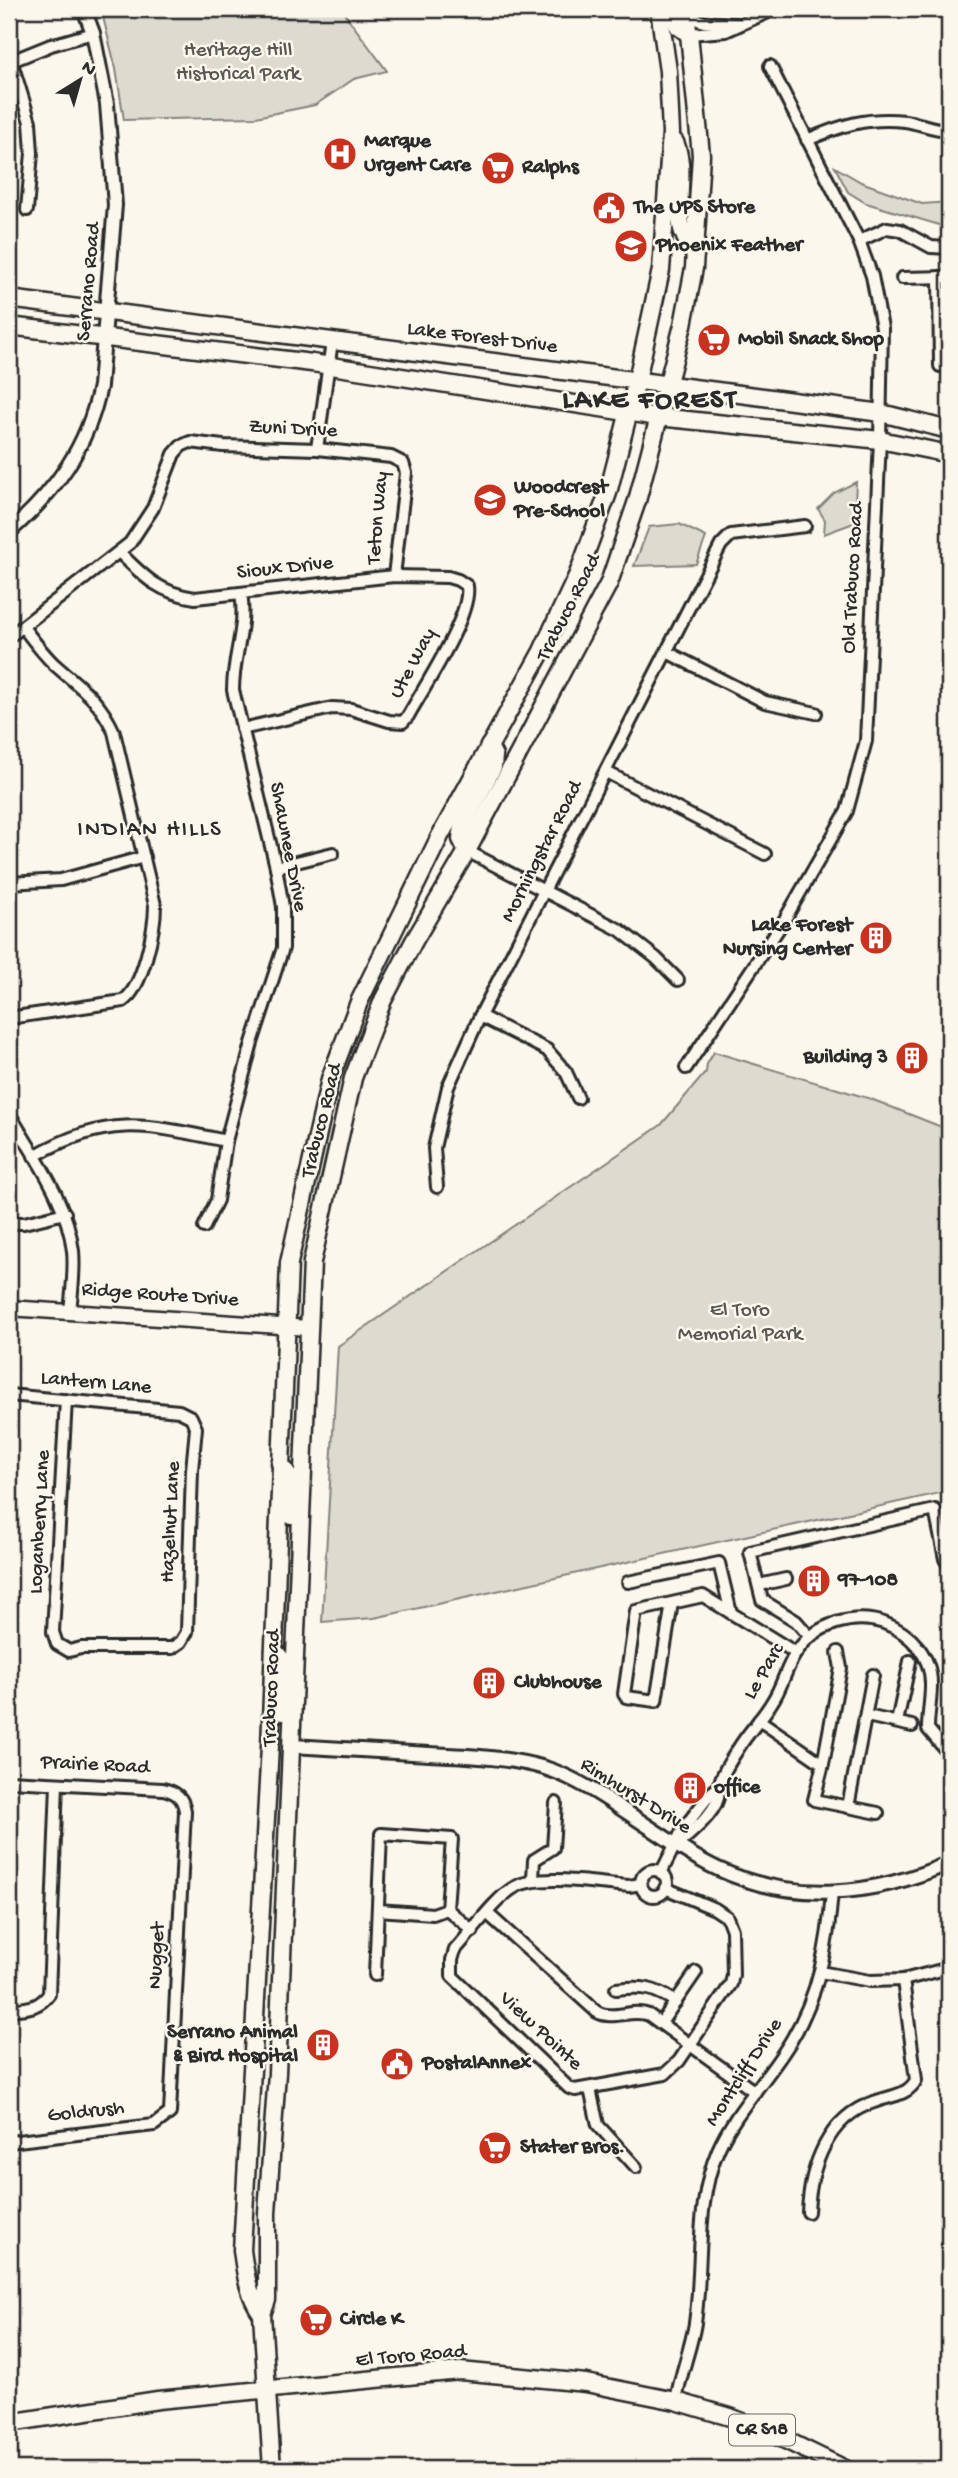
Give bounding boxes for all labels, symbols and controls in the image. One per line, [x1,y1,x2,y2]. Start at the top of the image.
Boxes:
park label: Heritage Hill Historical Park [176,39,303,88]
north arrow [46,46,116,116]
text: N [76,56,100,82]
place label: Marque Urgent Care [364,130,472,179]
hospital icon: Marque Urgent Care [321,135,359,173]
supermarket icon: Ralphs [479,149,517,187]
place label: Ralphs [521,156,580,181]
public building icon: The UPS Store [590,189,628,227]
place label: The UPS Store [632,196,756,221]
street label: Serrano Road [72,220,108,342]
school or university icon: Phoenix Feather [612,227,650,265]
place label: Phoenix Feather [655,234,805,259]
street label: Lake Forest Drive [405,317,560,361]
supermarket icon: Mobil Snack Shop [695,321,733,359]
place label: Mobil Snack Shop [738,328,884,353]
district label: LAKE FOREST [562,385,738,418]
street label: Zuni Drive [248,415,339,445]
street label: Teton Way [362,470,396,567]
place label: Woodcrest Pre-School [513,476,610,525]
school or university icon: Woodcrest Pre-School [471,481,509,519]
street label: Old Trabuco Road [838,500,871,654]
street label: Trabuco Road [532,549,608,667]
street label: Sioux Drive [236,551,336,586]
street label: Ute Way [385,624,443,704]
street label: Morningstar Road [497,775,590,927]
street label: Shawnee Drive [262,780,312,915]
district label: INDIAN HILLS [77,817,223,844]
place label: Lake Forest Nursing Center [723,914,855,963]
building icon: Lake Forest Nursing Center [857,919,895,957]
building icon: Building 3 [893,1039,931,1077]
place label: Building 3 [803,1046,888,1071]
street label: Trabuco Road [296,1060,350,1182]
street label: Ridge Route Drive [81,1278,241,1314]
park label: El Toro Memorial Park [678,1299,805,1348]
street label: Lantern Lane [39,1367,154,1401]
street label: Loganberry Lane [25,1448,57,1595]
street label: Hazelnut Lane [156,1459,188,1584]
building icon: 97-108 [795,1562,833,1600]
place label: 97-108 [837,1569,898,1594]
street label: Trabuco Road [258,1627,288,1748]
street label: Le Parc [739,1638,792,1705]
building icon: Clubhouse [470,1664,508,1702]
place label: Clubhouse [513,1671,603,1696]
street label: Prairie Road [39,1751,152,1781]
street label: Rimhurst Drive [575,1753,696,1842]
building icon: office [671,1769,709,1807]
place label: office [713,1776,761,1801]
street label: Nugget [144,1920,172,1990]
street label: View Pointe [492,1986,588,2078]
street label: Montcliff Drive [701,2013,790,2132]
place label: Serrano Animal & Bird Hospital [167,2021,298,2070]
building icon: Serrano Animal & Bird Hospital [304,2026,342,2064]
public building icon: PostalAnnex [378,2045,416,2083]
place label: PostalAnnex [421,2052,532,2077]
street label: Goldrush [46,2097,126,2129]
supermarket icon: Stater Bros. [476,2129,514,2167]
place label: Stater Bros. [520,2136,625,2161]
supermarket icon: Circle K [297,2301,335,2339]
place label: Circle K [339,2308,405,2333]
street label: El Toro Road [355,2340,469,2374]
road number: CR S18 [729,2414,795,2446]

